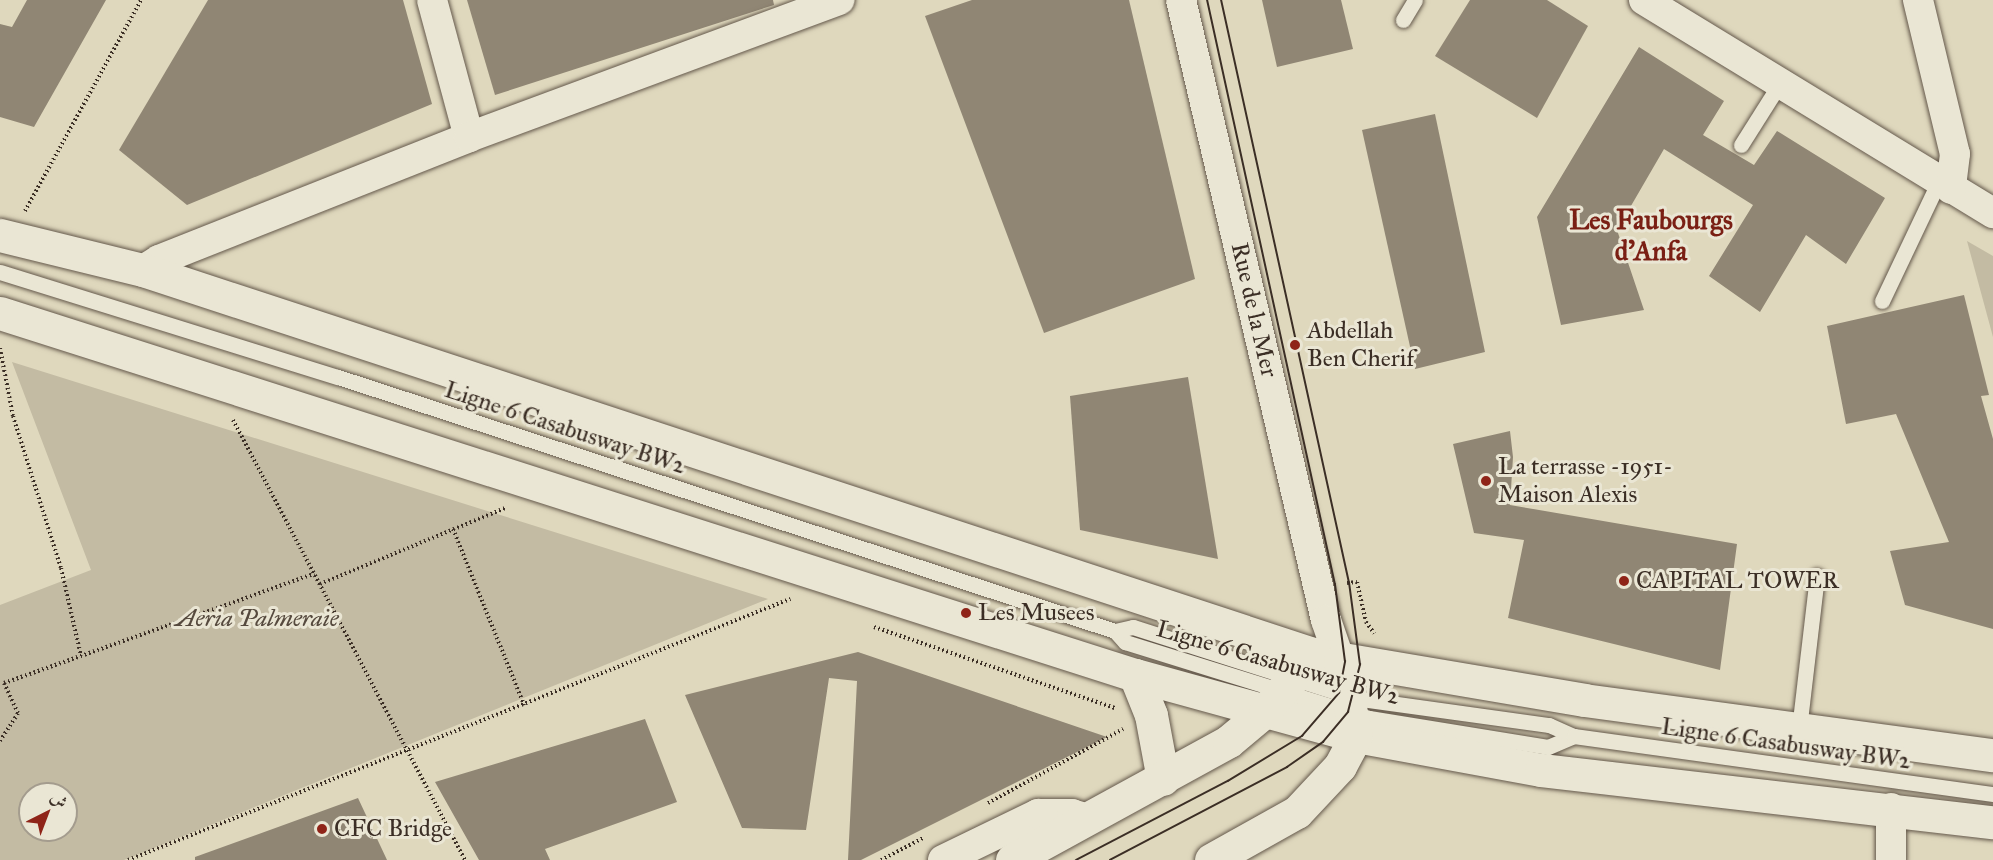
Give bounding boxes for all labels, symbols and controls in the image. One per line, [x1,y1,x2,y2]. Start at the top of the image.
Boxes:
district label: Les Faubourgs d'Anfa [1569,203,1733,266]
street label: Rue de la Mer [1225,240,1283,380]
place label: Abdellah Ben Cherif [1307,317,1414,373]
marker: Abdellah Ben Cherif [1288,338,1302,352]
street label: Ligne 6 Casabusway BW2 [441,375,689,481]
place label: La terrasse -1951- Maison Alexis [1498,453,1673,509]
marker: La terrasse -1951- Maison Alexis [1479,474,1493,488]
place label: CAPITAL TOWER [1636,567,1839,595]
marker: CAPITAL TOWER [1617,574,1631,588]
place label: Les Musees [978,599,1094,627]
park label: Aeria Palmeraie [175,605,339,633]
marker: Les Musees [959,606,973,620]
street label: Ligne 6 Casabusway BW2 [1153,614,1403,712]
street label: Ligne 6 Casabusway BW2 [1659,712,1913,776]
north arrow [18,782,78,842]
text: ش [47,787,71,812]
place label: CFC Bridge [334,815,452,843]
marker: CFC Bridge [315,822,329,836]

